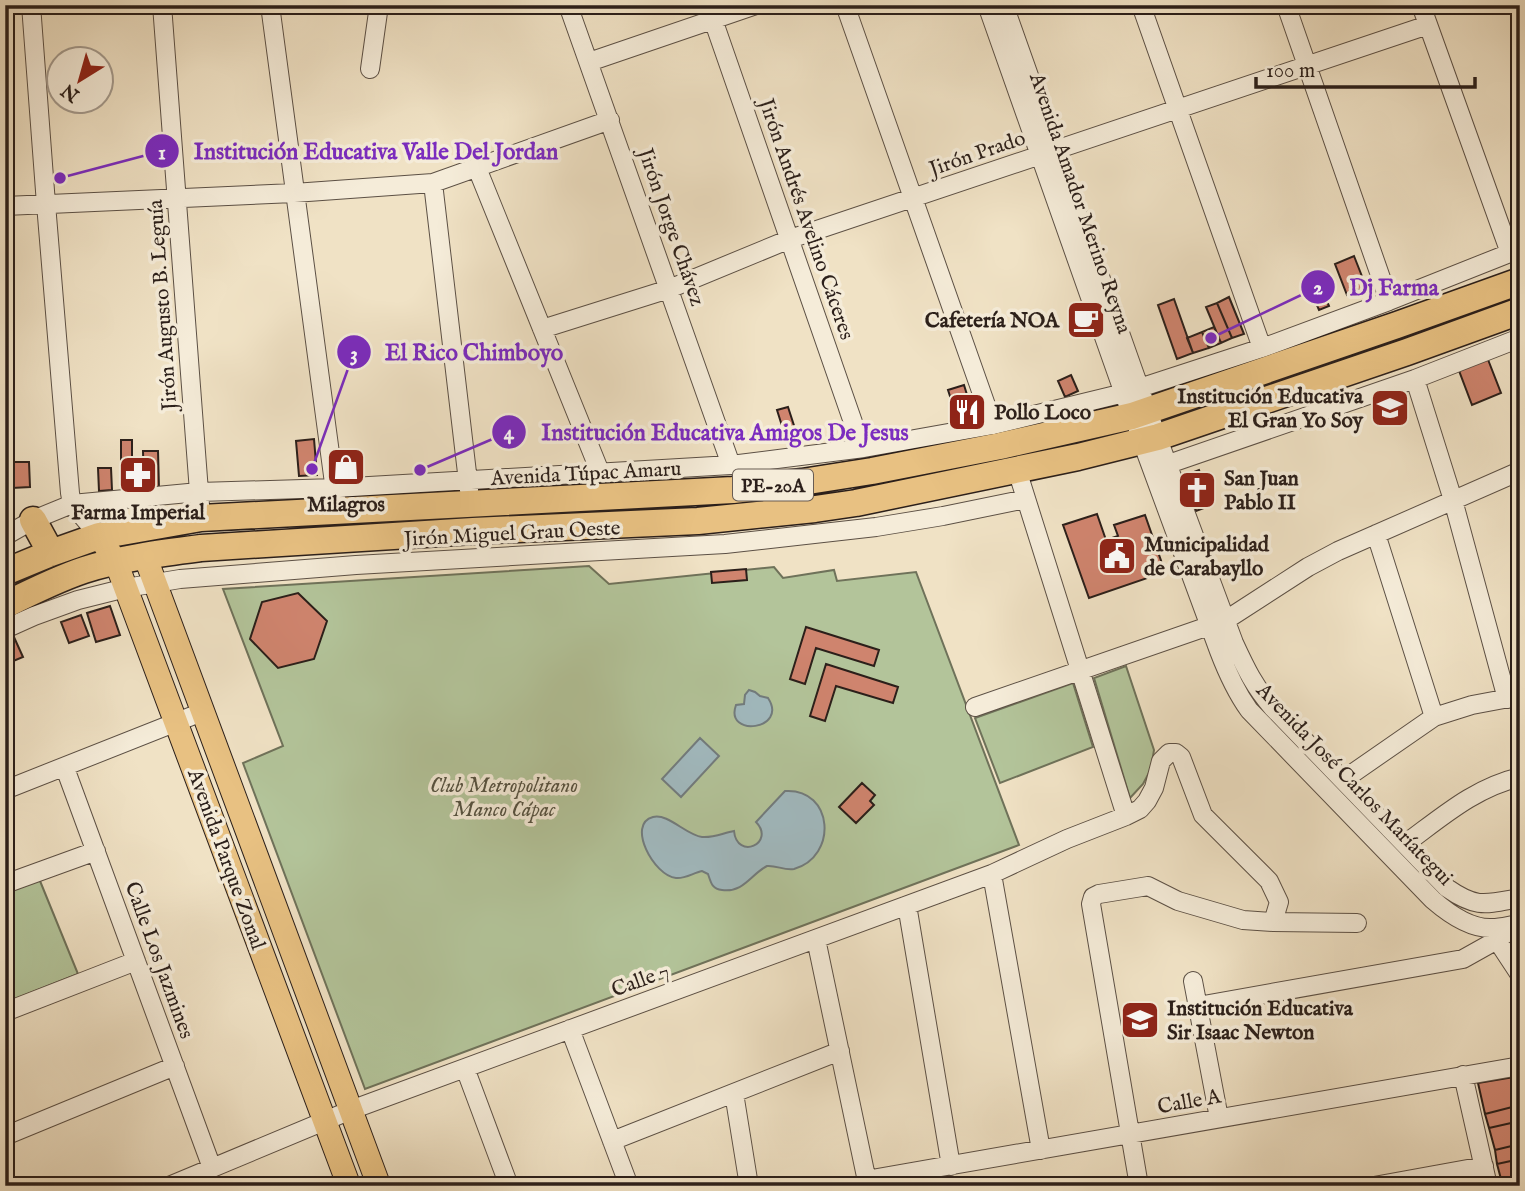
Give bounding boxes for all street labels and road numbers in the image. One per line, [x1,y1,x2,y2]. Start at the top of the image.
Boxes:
street label: Avenida Amador Merino Reyna [1022,69,1137,338]
street label: Jirón Andrés Avelino Cáceres [751,94,860,344]
street label: Jirón Prado [924,125,1029,184]
street label: Jirón Jorge Chávez [630,143,710,310]
street label: Jirón Augusto B. Leguía [143,198,184,413]
street label: Avenida Túpac Amaru [489,456,682,493]
road number: PE-20A [733,470,813,500]
street label: Jirón Miguel Grau Oeste [401,515,621,554]
street label: Avenida José Carlos Maríategui [1249,677,1458,892]
street label: Avenida Parque Zonal [180,764,271,954]
street label: Calle Los Jazmines [118,878,199,1043]
street label: Calle 7 [608,959,673,1004]
street label: Calle A [1155,1083,1224,1121]

